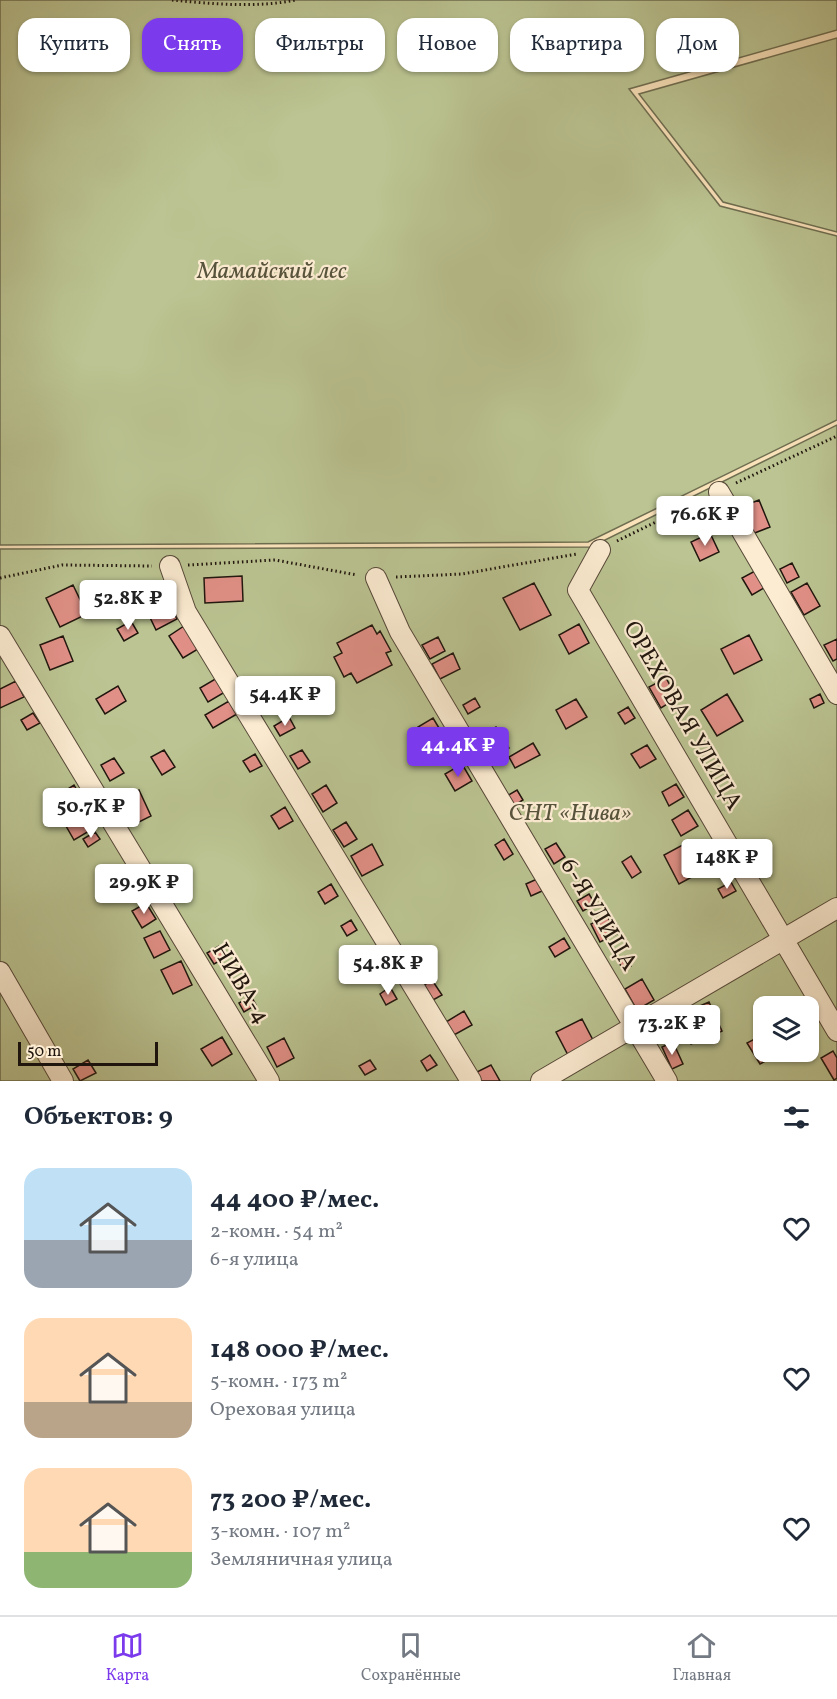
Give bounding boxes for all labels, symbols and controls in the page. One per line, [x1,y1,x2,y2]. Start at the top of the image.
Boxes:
chip: Купить [18,18,130,72]
chip: Снять [142,18,243,72]
chip: Фильтры [255,18,385,72]
chip: Новое [397,18,498,72]
chip: Квартира [510,18,644,72]
chip: Дом [656,18,739,72]
park label: Мамайский лес [196,255,347,289]
pin: 76.6K ₽ [650,496,760,547]
text: 76.6K ₽ [670,501,740,529]
pin: 52.8K ₽ [73,580,183,631]
text: 52.8K ₽ [94,585,162,613]
street label: ОРЕХОВАЯ УЛИЦА [614,615,750,817]
pin: 54.4K ₽ [230,676,340,727]
text: 54.4K ₽ [249,681,321,709]
pin: 44.4K ₽ [403,727,513,778]
text: 44.4K ₽ [421,732,495,760]
pin: 50.7K ₽ [36,788,146,839]
text: 50.7K ₽ [57,793,125,821]
park label: СНТ «Нива» [509,797,631,831]
pin: 148K ₽ [678,839,776,890]
text: 148K ₽ [695,844,759,872]
street label: 6-Я УЛИЦА [551,852,645,978]
pin: 29.9K ₽ [89,864,199,915]
text: 29.9K ₽ [109,869,179,897]
street label: НИВА-4 [202,937,278,1031]
pin: 54.8K ₽ [333,945,443,996]
text: 54.8K ₽ [353,950,423,978]
map controls [753,996,819,1062]
button: layers [753,996,819,1062]
pin: 73.2K ₽ [617,1005,727,1056]
text: 73.2K ₽ [638,1010,706,1038]
scale bar [18,1039,158,1066]
text: 50 m [27,1041,61,1063]
text: Объектов: 9 [24,1099,173,1135]
icon: filters [780,1101,813,1134]
text: 44 400 ₽/мес. [210,1182,379,1218]
icon: home [72,1192,144,1264]
icon: heart [780,1212,813,1245]
text: 2-комн. · 54 m² [210,1218,343,1246]
text: 6-я улица [210,1246,299,1274]
text: 148 000 ₽/мес. [210,1332,389,1368]
icon: home [72,1342,144,1414]
icon: heart [780,1362,813,1395]
text: 5-комн. · 173 m² [210,1368,347,1396]
text: Ореховая улица [210,1396,356,1424]
text: 73 200 ₽/мес. [210,1482,371,1518]
icon: home [72,1492,144,1564]
icon: heart [780,1512,813,1545]
text: 3-комн. · 107 m² [210,1518,350,1546]
text: Земляничная улица [210,1546,393,1574]
tab: Карта [106,1629,149,1687]
tab: Сохранённые [361,1629,461,1687]
tab: Главная [673,1629,731,1687]

